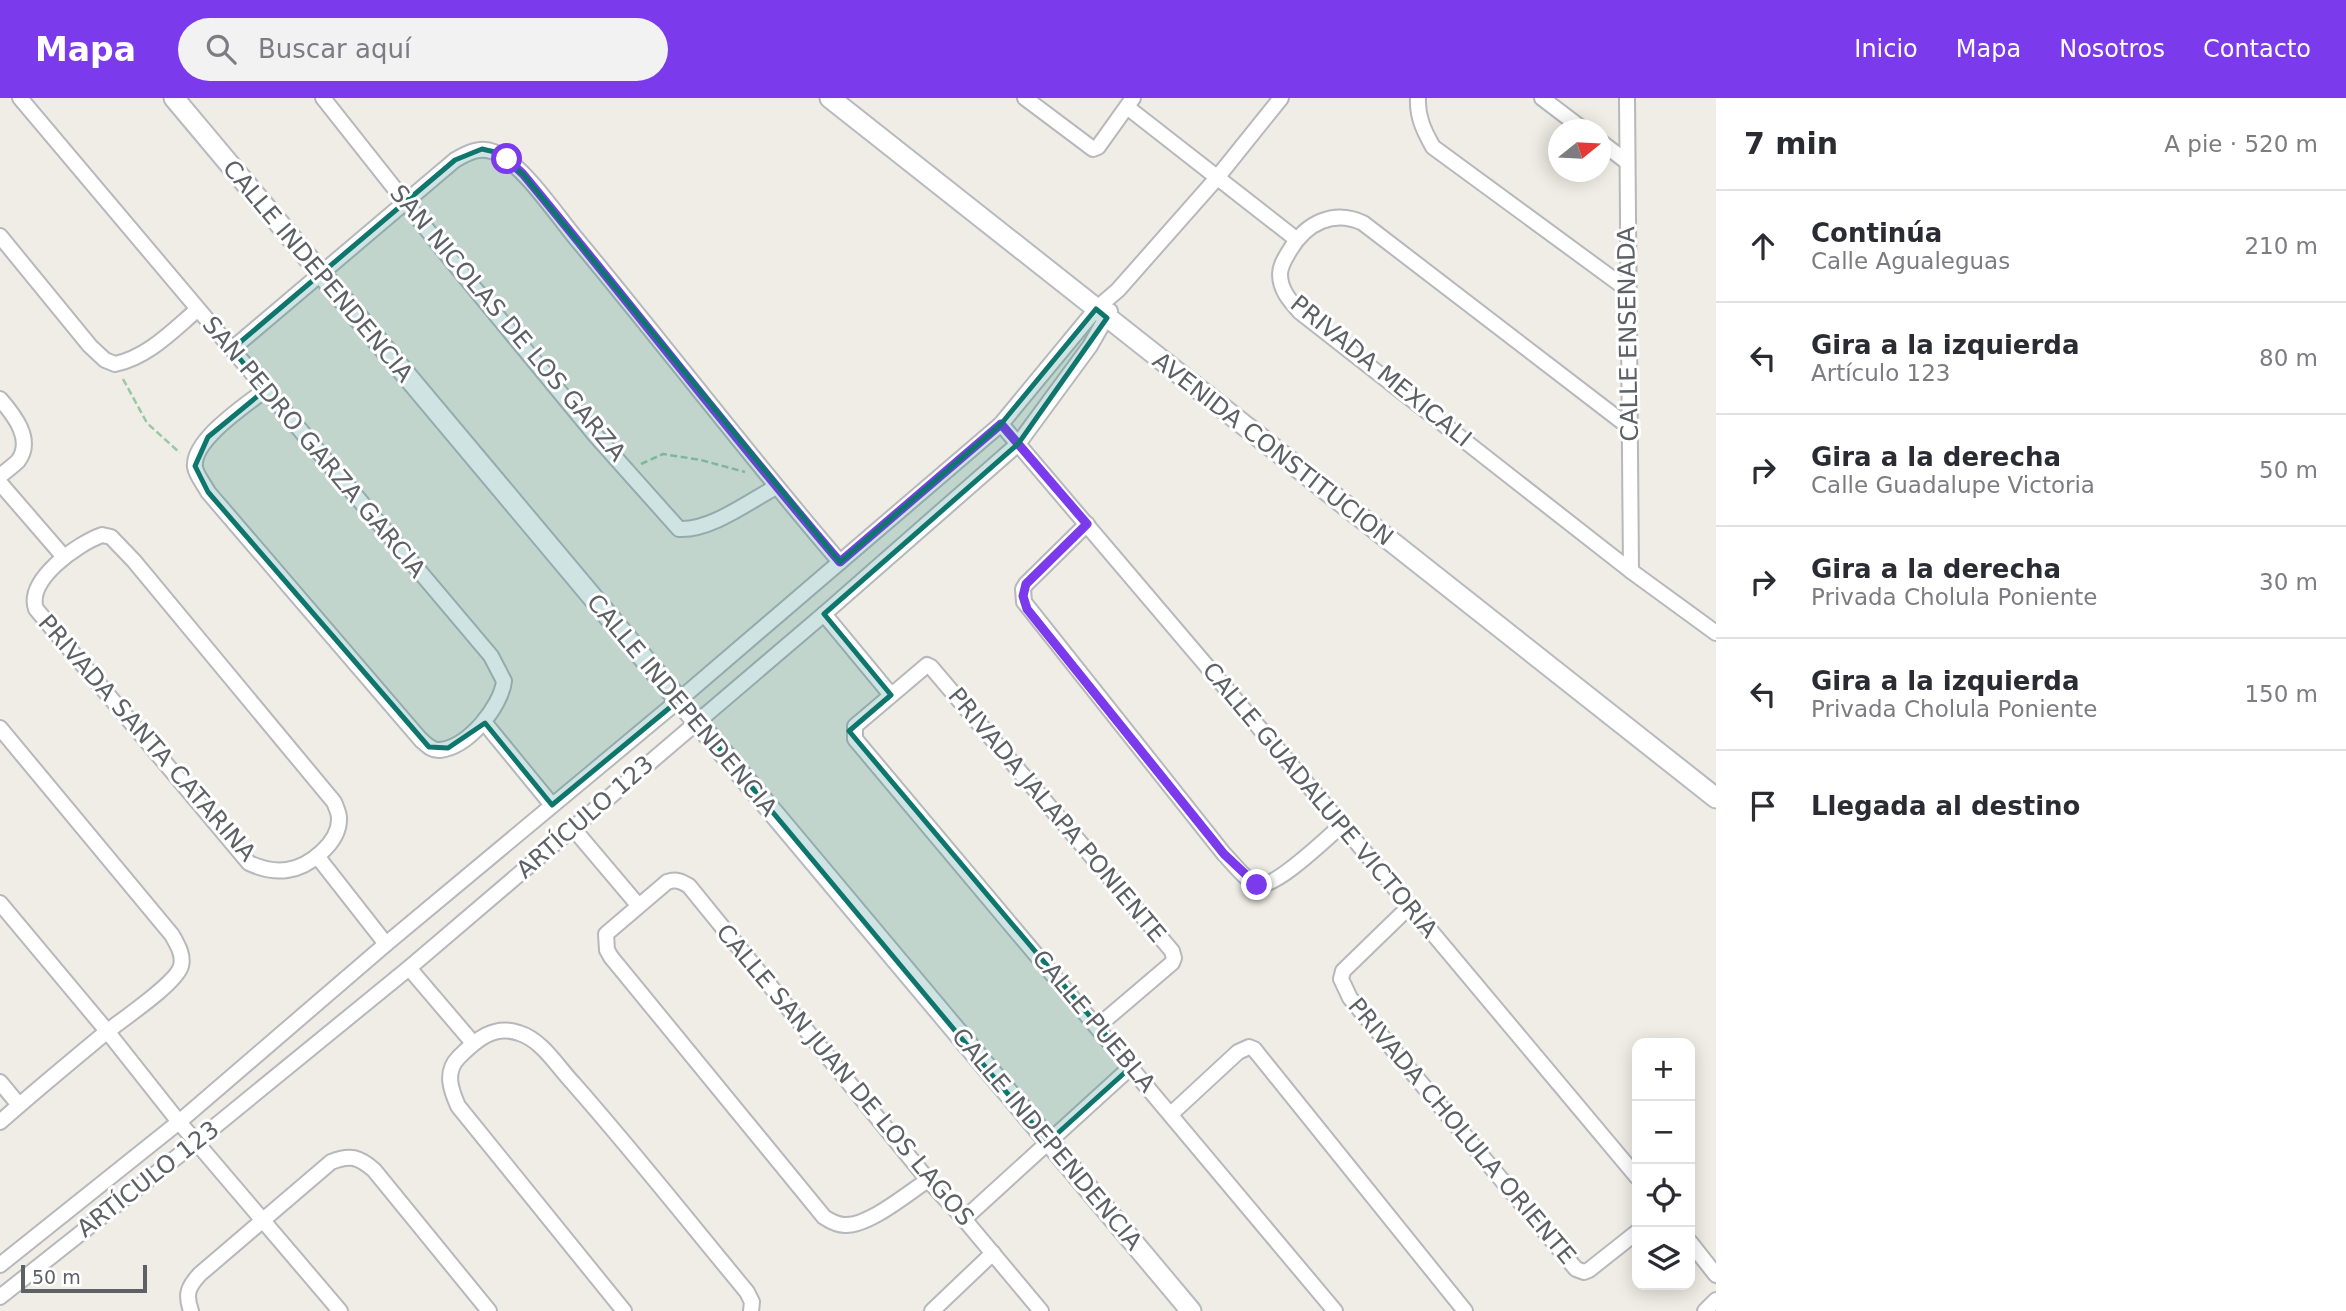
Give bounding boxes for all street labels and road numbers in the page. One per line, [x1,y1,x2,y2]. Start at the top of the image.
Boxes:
street label: CALLE INDEPENDENCIA [217,154,419,388]
street label: SAN NICOLAS DE LOS GARZA [384,179,632,467]
street label: CALLE ENSENADA [1612,226,1644,442]
street label: PRIVADA MEXICALI [1285,289,1477,453]
street label: SAN PEDRO GARZA GARCIA [197,311,432,584]
street label: AVENIDA CONSTITUCION [1147,347,1399,551]
street label: CALLE INDEPENDENCIA [581,588,783,822]
street label: PRIVADA SANTA CATARINA [32,609,262,867]
street label: CALLE GUADALUPE VICTORIA [1197,657,1444,944]
street label: PRIVADA JALAPA PONIENTE [942,682,1172,948]
street label: ARTÍCULO 123 [510,749,659,884]
street label: CALLE SAN JUAN DE LOS LAGOS [710,918,980,1232]
street label: CALLE PUEBLA [1026,944,1162,1098]
street label: PRIVADA CHOLULA ORIENTE [1342,992,1582,1270]
street label: CALLE INDEPENDENCIA [946,1022,1148,1256]
street label: ARTÍCULO 123 [71,1114,224,1243]

